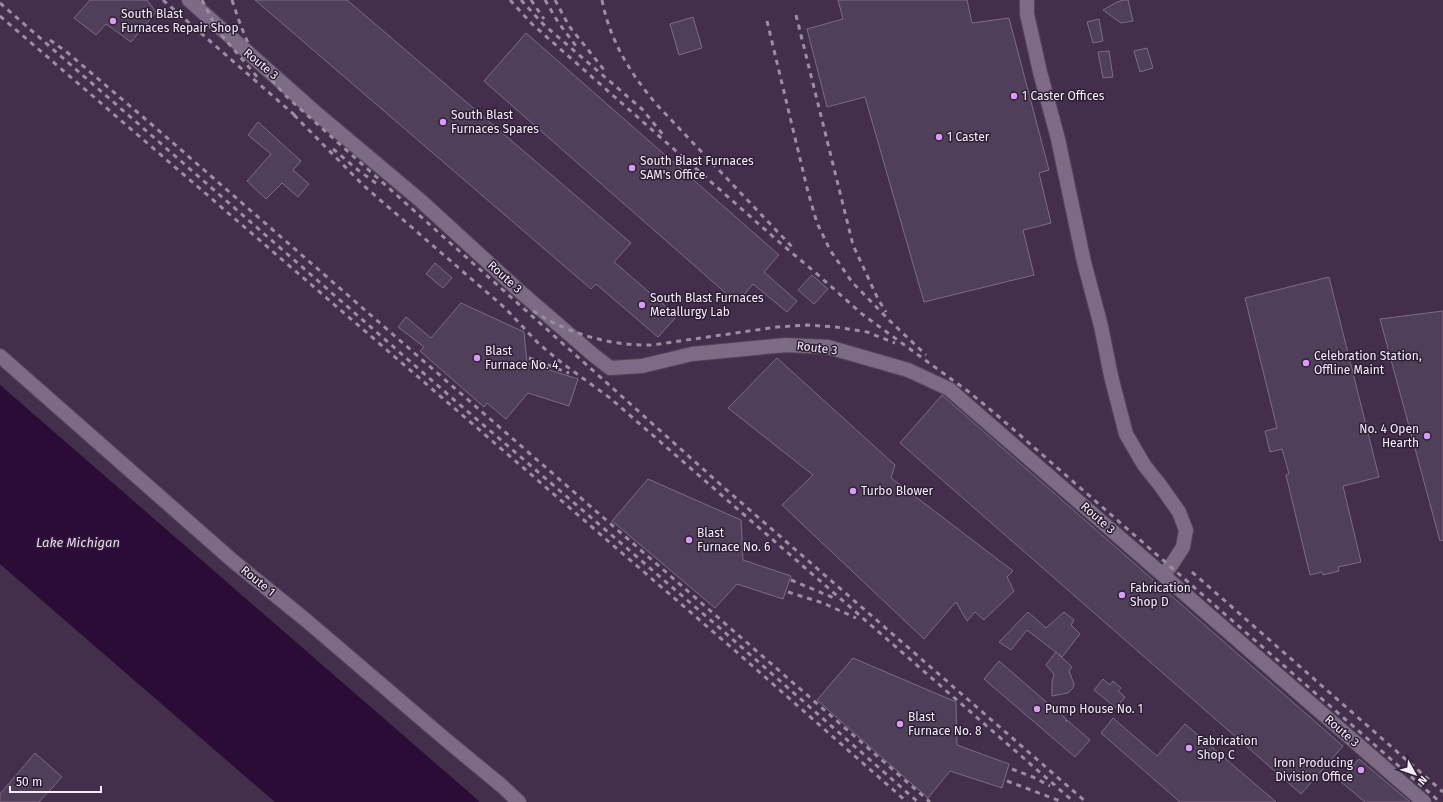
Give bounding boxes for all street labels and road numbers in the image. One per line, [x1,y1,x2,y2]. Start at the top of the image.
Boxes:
street label: Route 3 [241,45,281,83]
street label: Route 3 [485,258,525,296]
street label: Route 3 [796,339,838,357]
street label: Route 3 [1078,499,1118,537]
street label: Route 1 [238,563,278,599]
street label: Route 3 [1322,712,1362,750]

